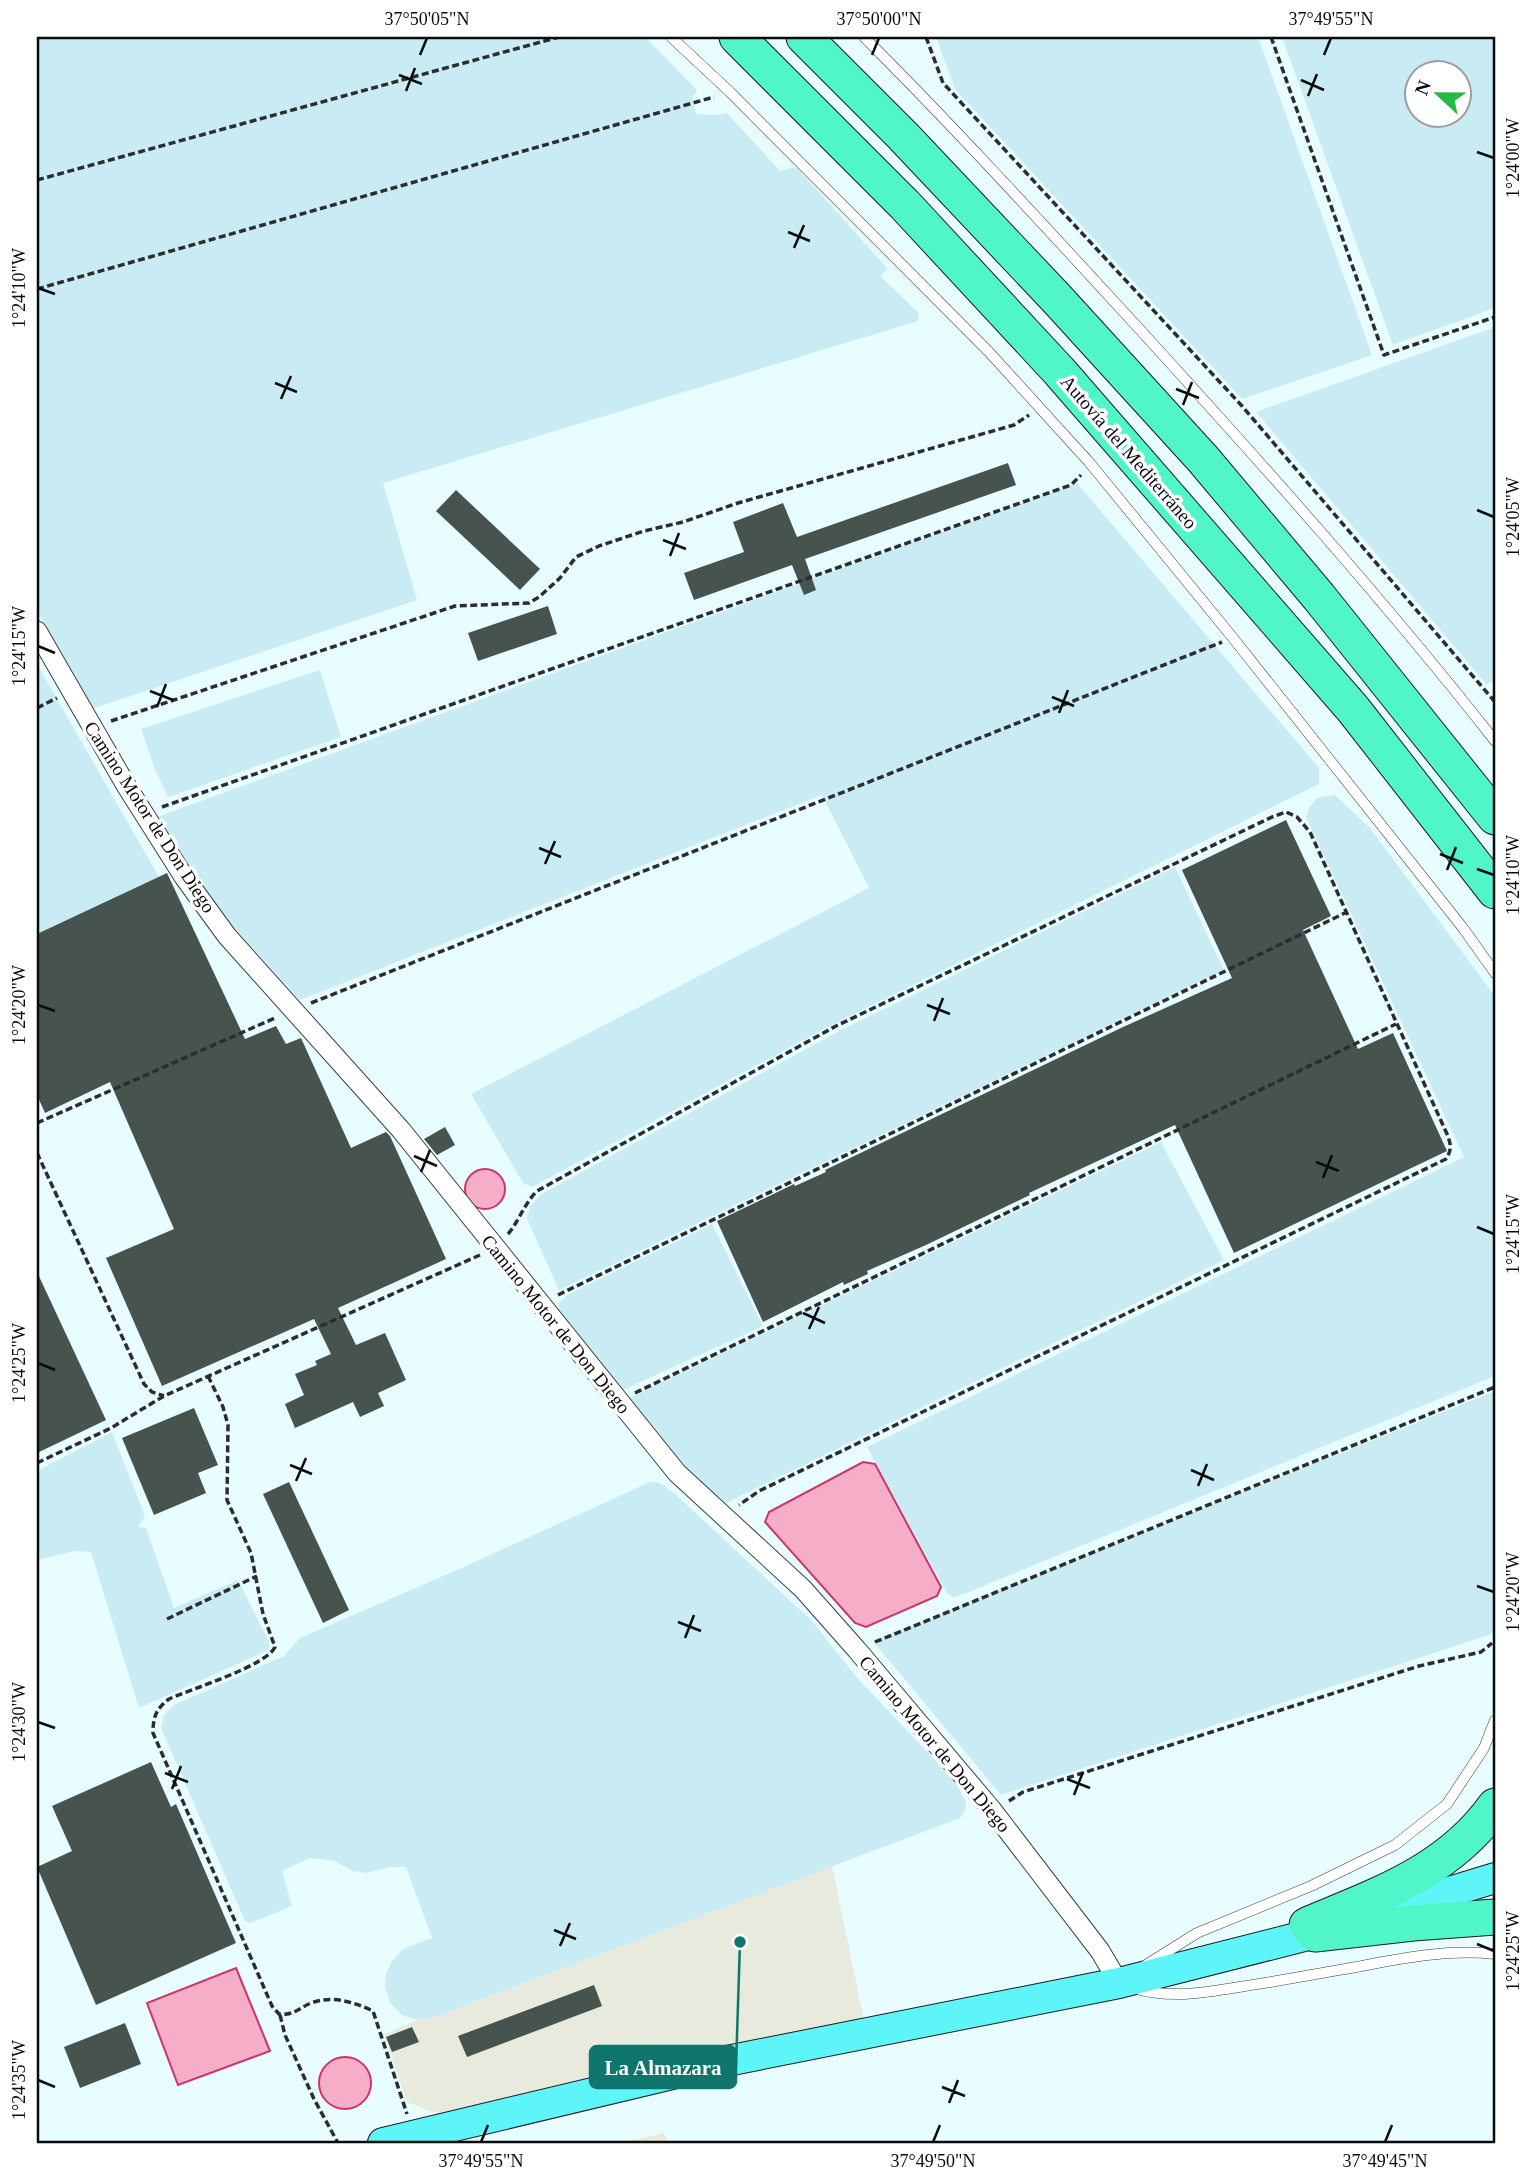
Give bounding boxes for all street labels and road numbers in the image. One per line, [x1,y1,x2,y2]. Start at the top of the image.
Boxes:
street label: Autovía del Mediterráneo [1057,371,1201,533]
street label: Camino Motor de Don Diego [80,717,220,917]
street label: Camino Motor de Don Diego [477,1230,635,1418]
street label: Camino Motor de Don Diego [855,1652,1015,1836]

